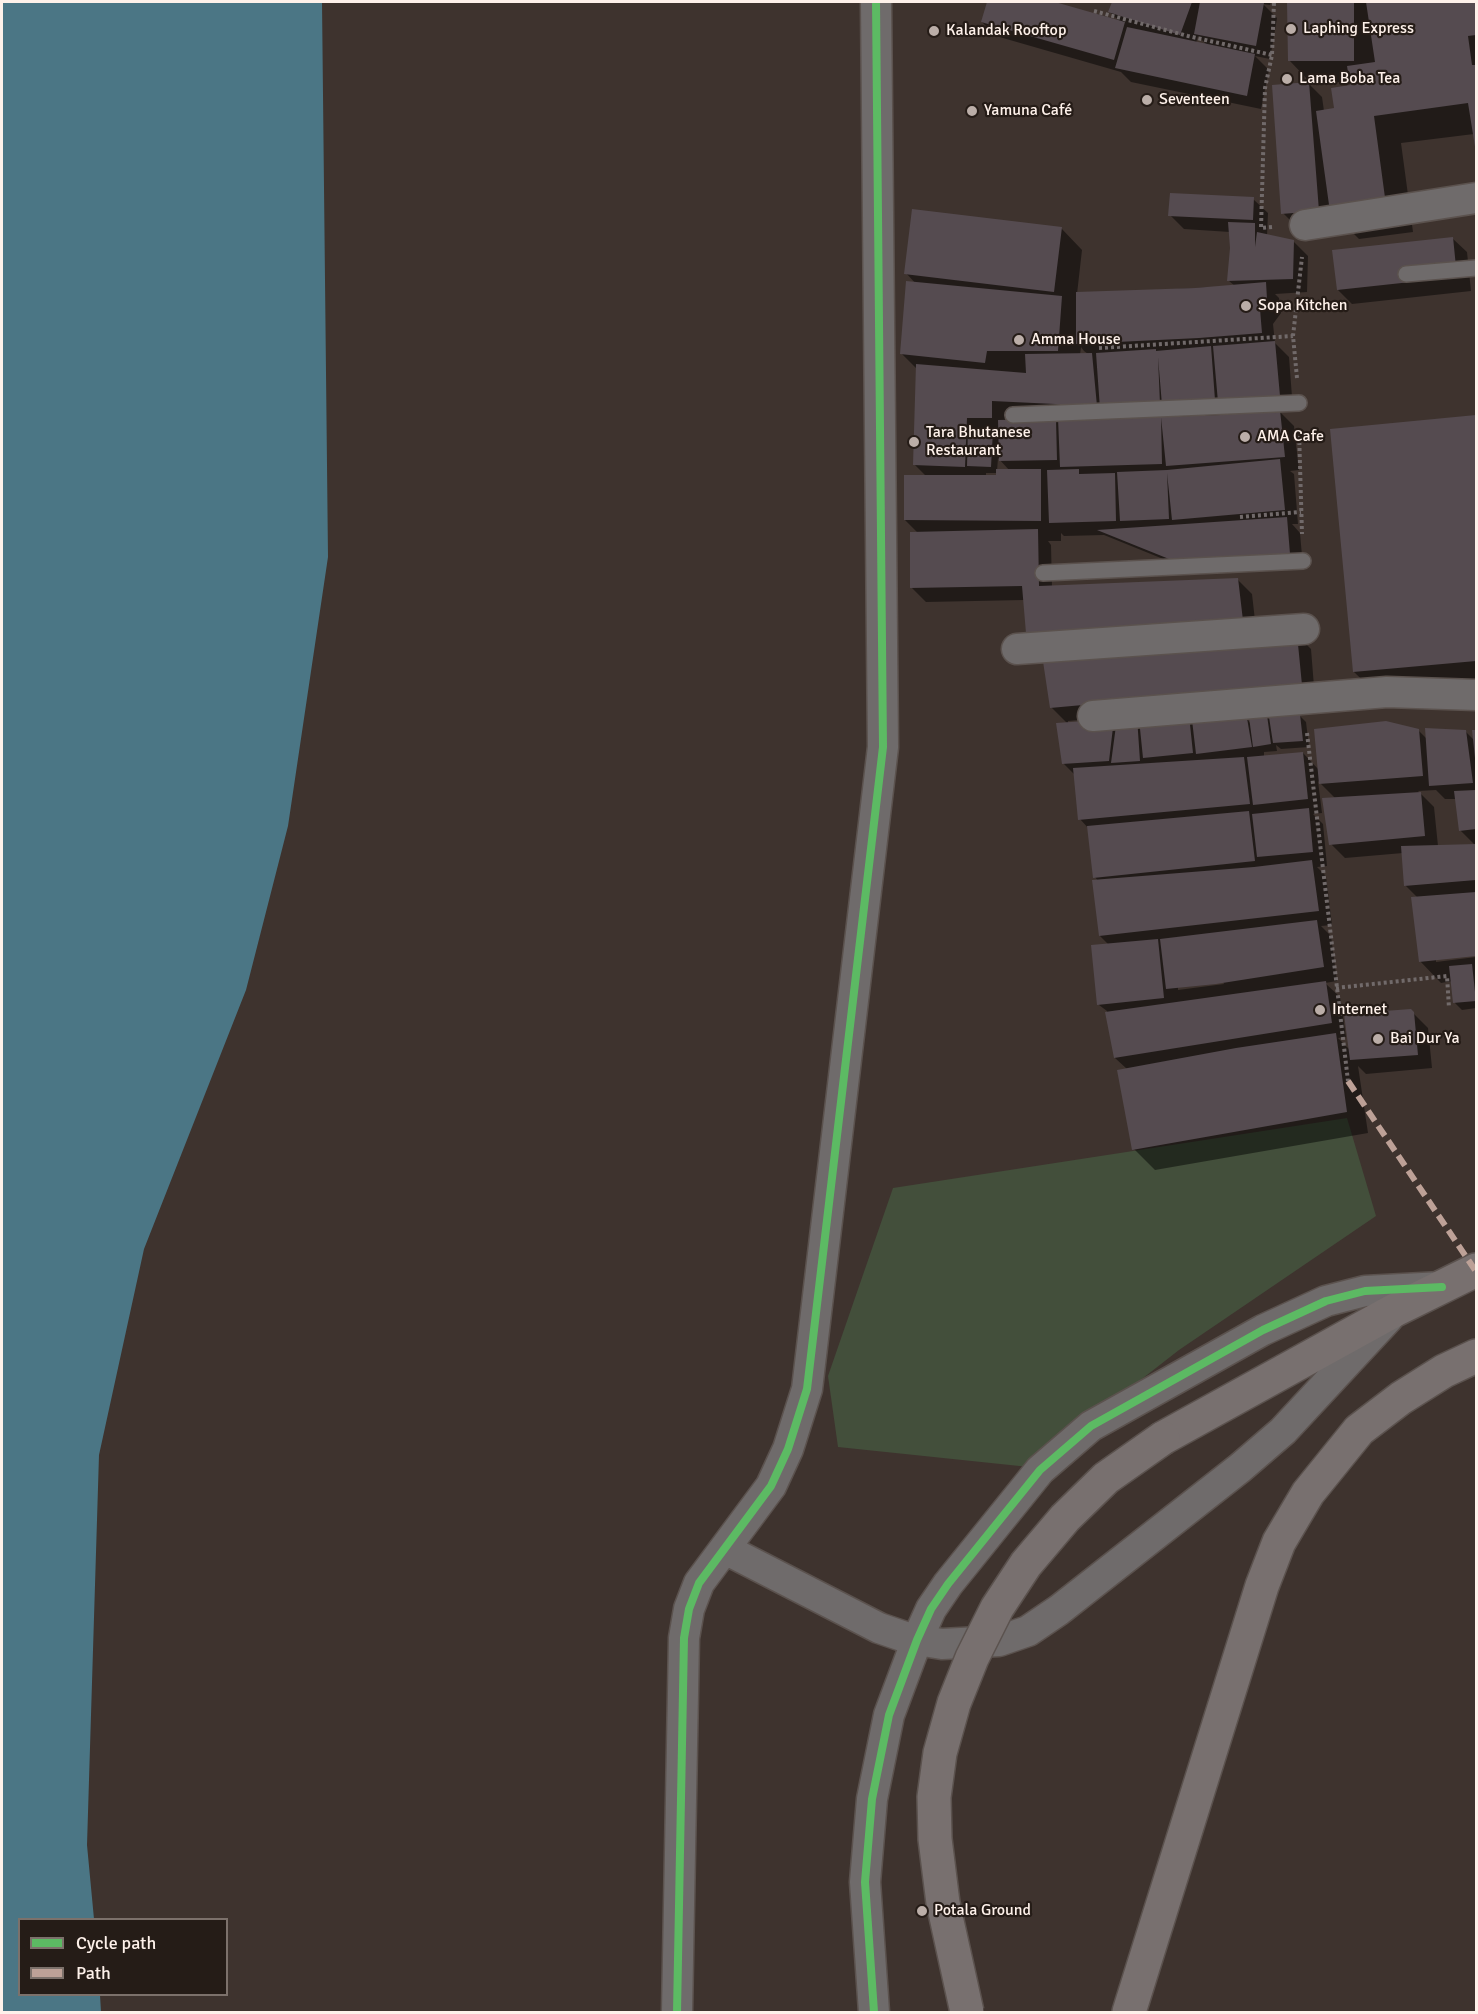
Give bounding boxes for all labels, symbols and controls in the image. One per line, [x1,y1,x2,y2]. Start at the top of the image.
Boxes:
place label: Laphing Express [1303,19,1414,39]
place label: Kalandak Rooftop [946,21,1066,41]
marker: Laphing Express [1284,22,1298,36]
marker: Kalandak Rooftop [927,24,941,38]
place label: Lama Boba Tea [1299,69,1400,89]
marker: Lama Boba Tea [1280,72,1294,86]
place label: Seventeen [1159,90,1230,110]
marker: Seventeen [1140,93,1154,107]
place label: Yamuna Café [984,101,1072,121]
marker: Yamuna Café [965,104,979,118]
place label: Sopa Kitchen [1258,296,1348,316]
marker: Sopa Kitchen [1239,299,1253,313]
place label: Amma House [1031,330,1121,350]
marker: Amma House [1012,333,1026,347]
place label: Tara Bhutanese Restaurant [926,423,1031,461]
place label: AMA Cafe [1257,427,1324,447]
marker: AMA Cafe [1238,430,1252,444]
marker: Tara Bhutanese Restaurant [907,435,921,449]
place label: Internet [1332,1000,1387,1020]
marker: Internet [1313,1003,1327,1017]
place label: Bai Dur Ya [1390,1029,1460,1049]
marker: Bai Dur Ya [1371,1032,1385,1046]
place label: Potala Ground [934,1901,1031,1921]
marker: Potala Ground [915,1904,929,1918]
legend [18,1918,228,1996]
text: Cycle path [76,1932,156,1954]
text: Path [76,1962,111,1984]

